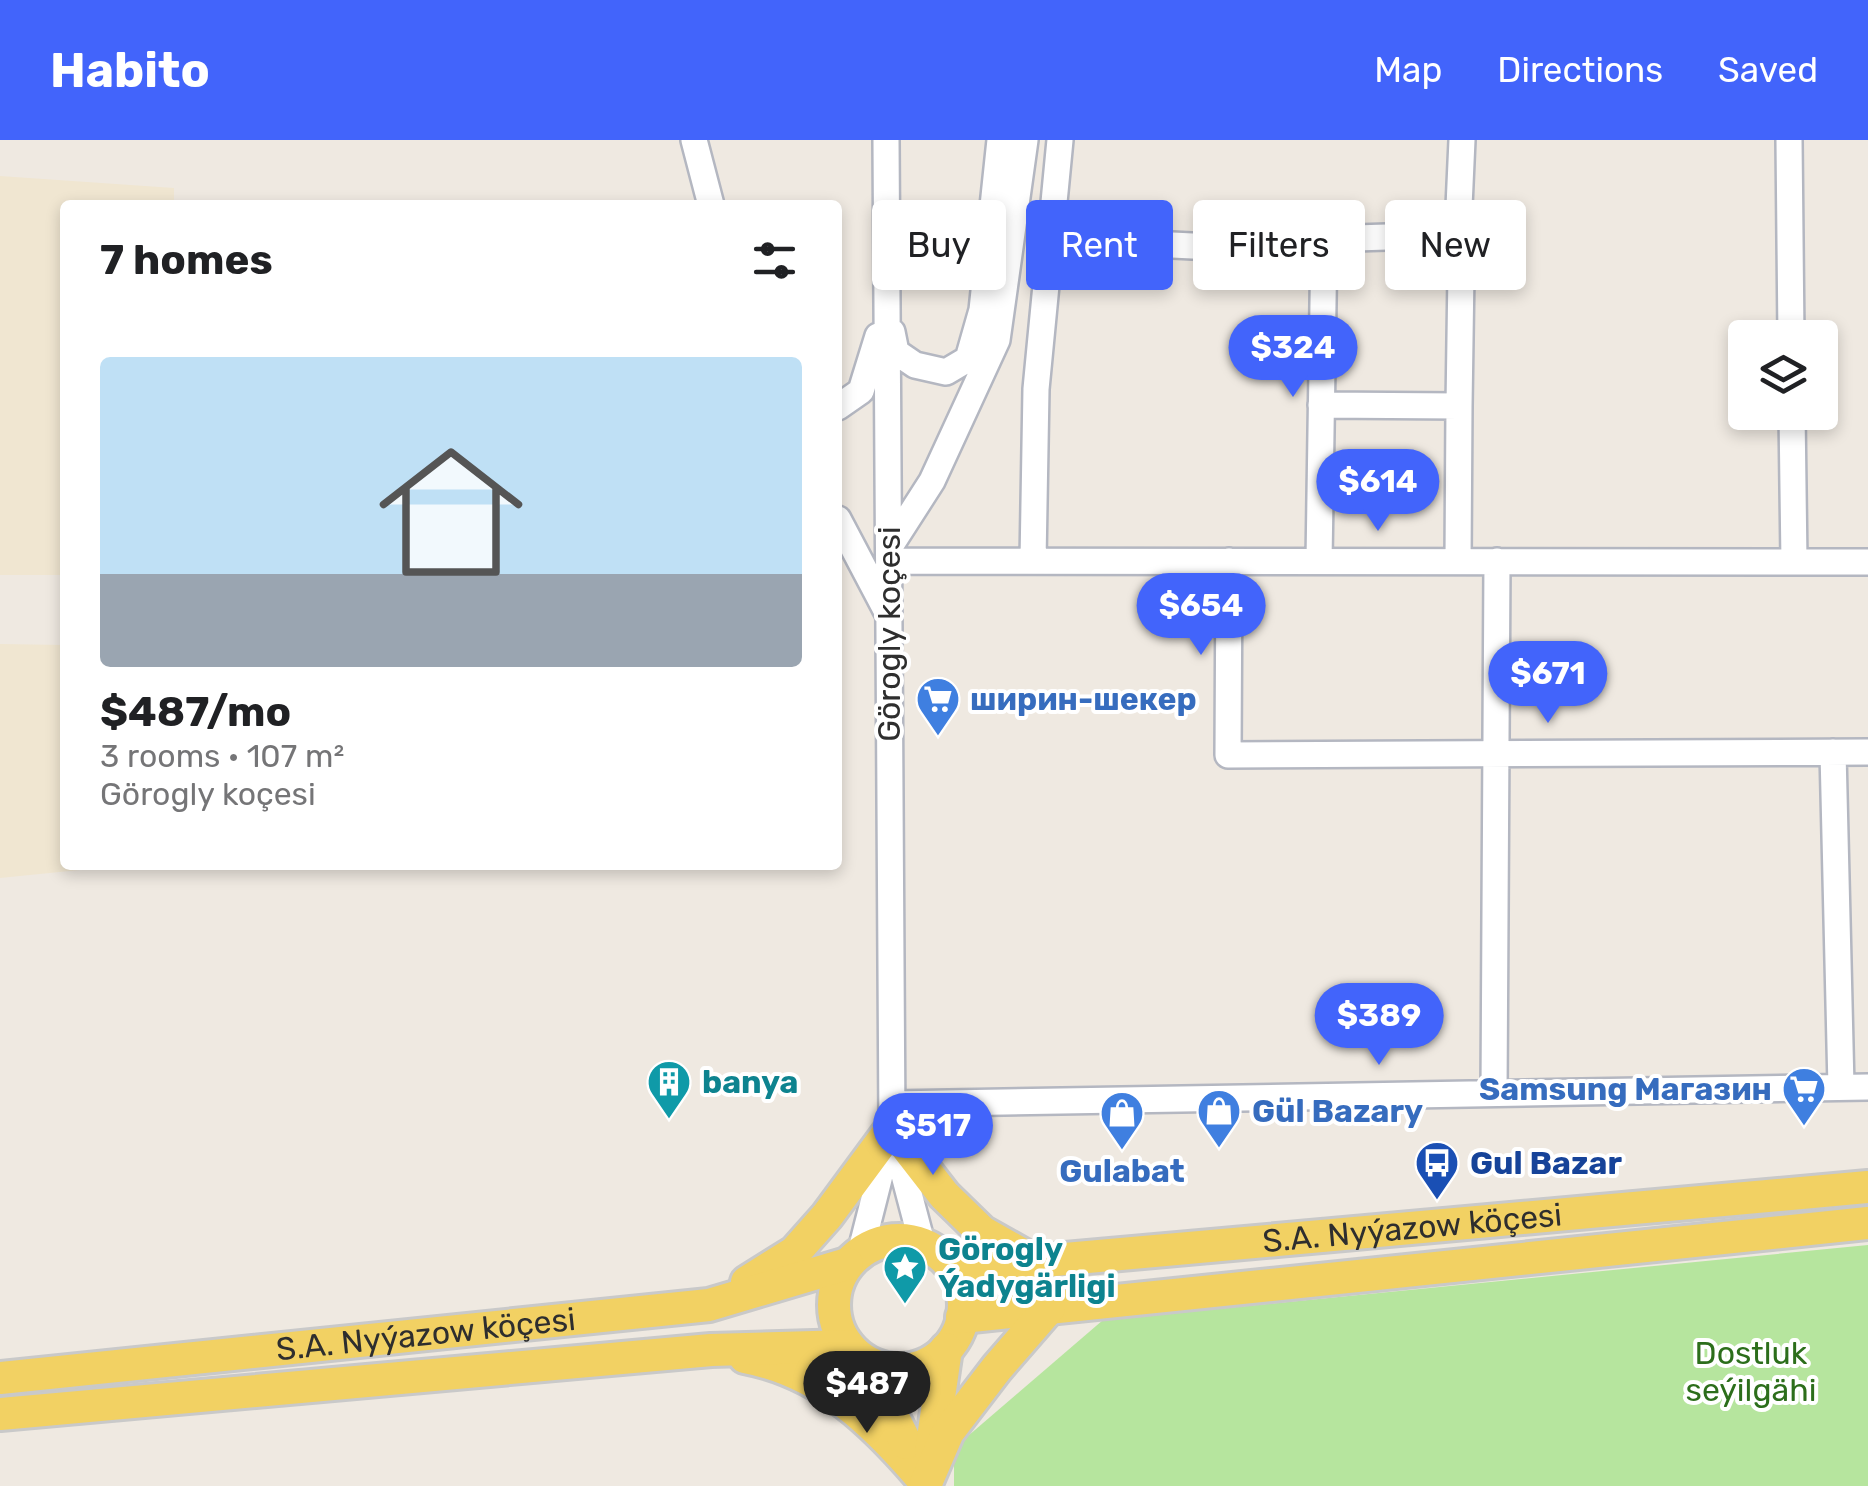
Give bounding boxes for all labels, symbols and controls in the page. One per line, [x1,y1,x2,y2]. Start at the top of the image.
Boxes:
text: Habito [50,42,210,99]
text: Map [1374,49,1442,91]
text: Directions [1497,49,1663,91]
text: Saved [1718,49,1818,91]
chip: Buy [872,200,1006,290]
chip: Rent [1026,200,1173,290]
chip: Filters [1193,200,1365,290]
chip: New [1385,200,1526,290]
icon: filters [747,233,802,288]
text: 7 homes [100,235,273,285]
pin: $324 [1234,315,1352,400]
map controls [1728,320,1838,430]
button: layers [1728,320,1838,430]
text: $324 [1251,328,1335,366]
icon: home [361,422,541,602]
pin: $614 [1319,449,1437,534]
text: $614 [1338,462,1418,500]
street label: Görogly koçesi [870,526,908,742]
pin: $654 [1142,573,1260,658]
text: $654 [1159,586,1243,624]
pin: $671 [1489,641,1607,726]
text: $671 [1510,654,1586,692]
supermarket icon: ширин-шекер [915,676,961,737]
place label: ширин-шекер [970,680,1197,718]
text: $487/mo [100,687,291,737]
text: 3 rooms · 107 m² [100,737,344,775]
text: Görogly koçesi [100,775,316,813]
pin: $389 [1320,983,1438,1068]
text: $389 [1337,996,1421,1034]
building icon: banya [646,1059,692,1120]
place label: banya [702,1063,798,1101]
supermarket icon: Samsung Магазин [1781,1066,1827,1127]
place label: Samsung Магазин [1479,1070,1772,1108]
shop icon: Gül Bazary [1196,1088,1242,1149]
shop icon: Gulabat [1099,1090,1145,1151]
place label: Gül Bazary [1252,1092,1423,1130]
pin: $517 [874,1093,992,1178]
text: $517 [895,1106,971,1144]
bus stop icon: Gul Bazar [1414,1140,1460,1201]
place label: Gul Bazar [1470,1144,1623,1182]
place label: Gulabat [1059,1152,1185,1190]
street label: S.A. Nyýazow köçesi [1261,1196,1564,1260]
place label: Görogly Ýadygärligi [938,1230,1116,1305]
place icon: Görogly Ýadygärligi [882,1244,928,1305]
street label: S.A. Nyýazow köçesi [274,1300,577,1368]
park label: Dostluk seýilgähi [1686,1334,1816,1409]
pin: $487 [808,1351,926,1436]
text: $487 [825,1364,909,1402]

